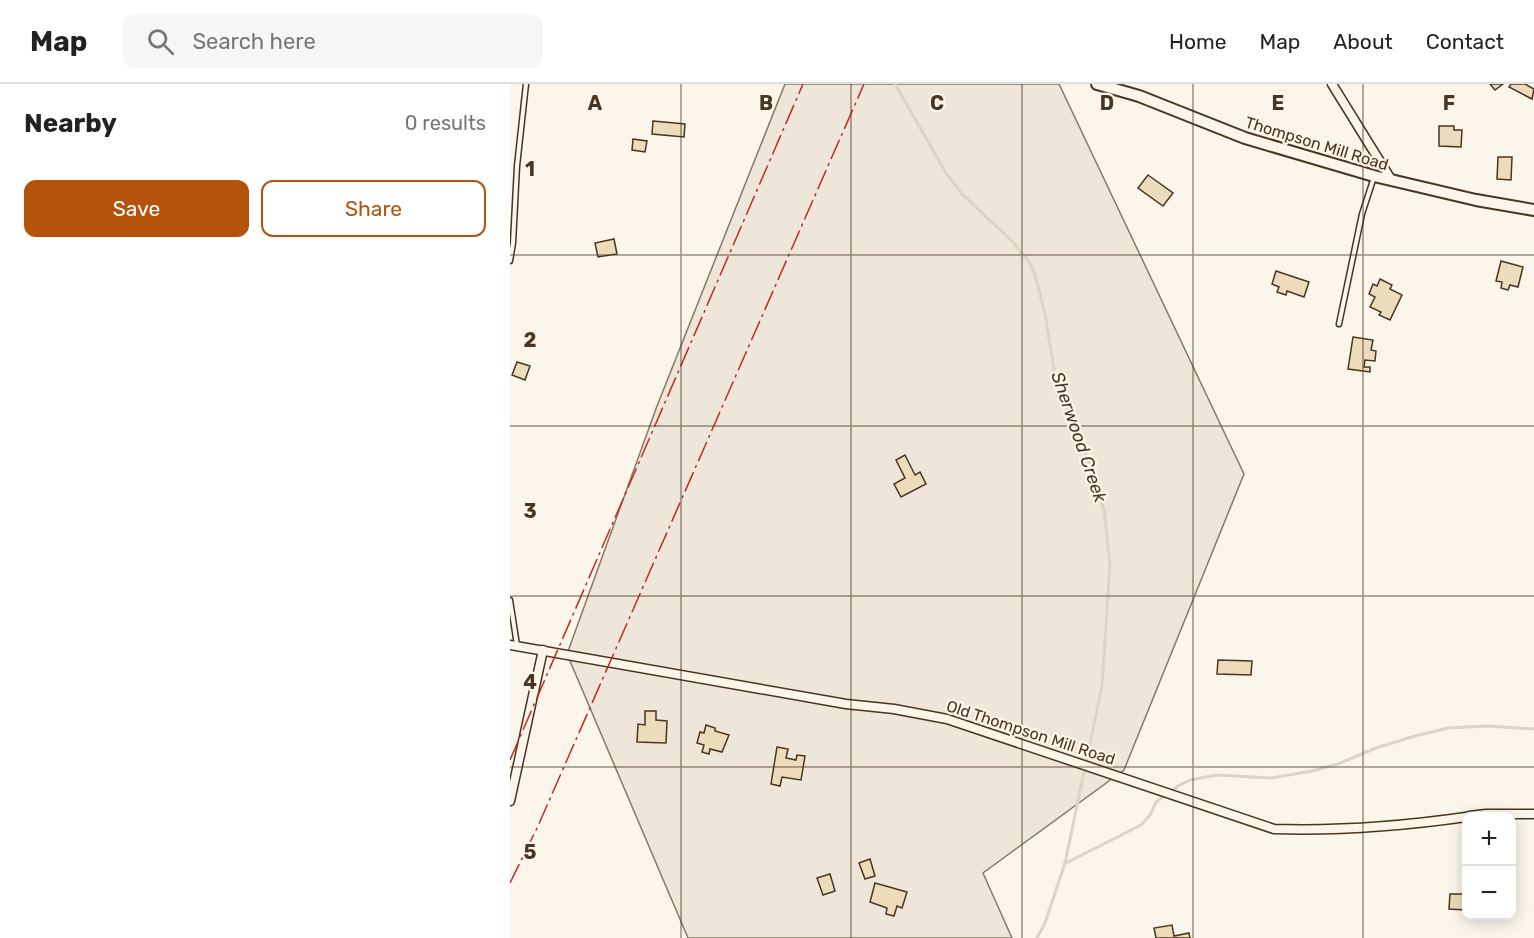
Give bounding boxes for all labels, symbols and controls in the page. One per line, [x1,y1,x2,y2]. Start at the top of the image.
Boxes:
search box [123,14,543,68]
text: Map [30,25,87,58]
icon: search [144,25,177,58]
text: Search here [192,28,316,55]
text: Home [1169,29,1226,54]
text: Map [1259,29,1300,54]
text: About [1333,29,1393,54]
text: Contact [1426,29,1504,54]
text: A [588,91,603,115]
text: B [759,91,773,115]
text: C [930,91,944,115]
text: D [1100,91,1114,115]
text: E [1272,91,1284,115]
text: F [1443,91,1455,115]
text: Nearby [24,108,117,139]
text: 0 results [405,111,486,135]
street label: Thompson Mill Road [1243,113,1391,174]
text: 1 [525,157,535,181]
button: Save [24,180,249,237]
button: Share [261,180,486,237]
text: 2 [524,328,537,352]
water label: Sherwood Creek [1046,369,1112,506]
text: 3 [523,499,537,523]
text: 4 [523,670,537,694]
street label: Old Thompson Mill Road [944,696,1118,769]
map controls [1462,812,1516,920]
button: + [1462,812,1516,866]
text: 5 [524,840,537,864]
button: − [1462,866,1516,920]

